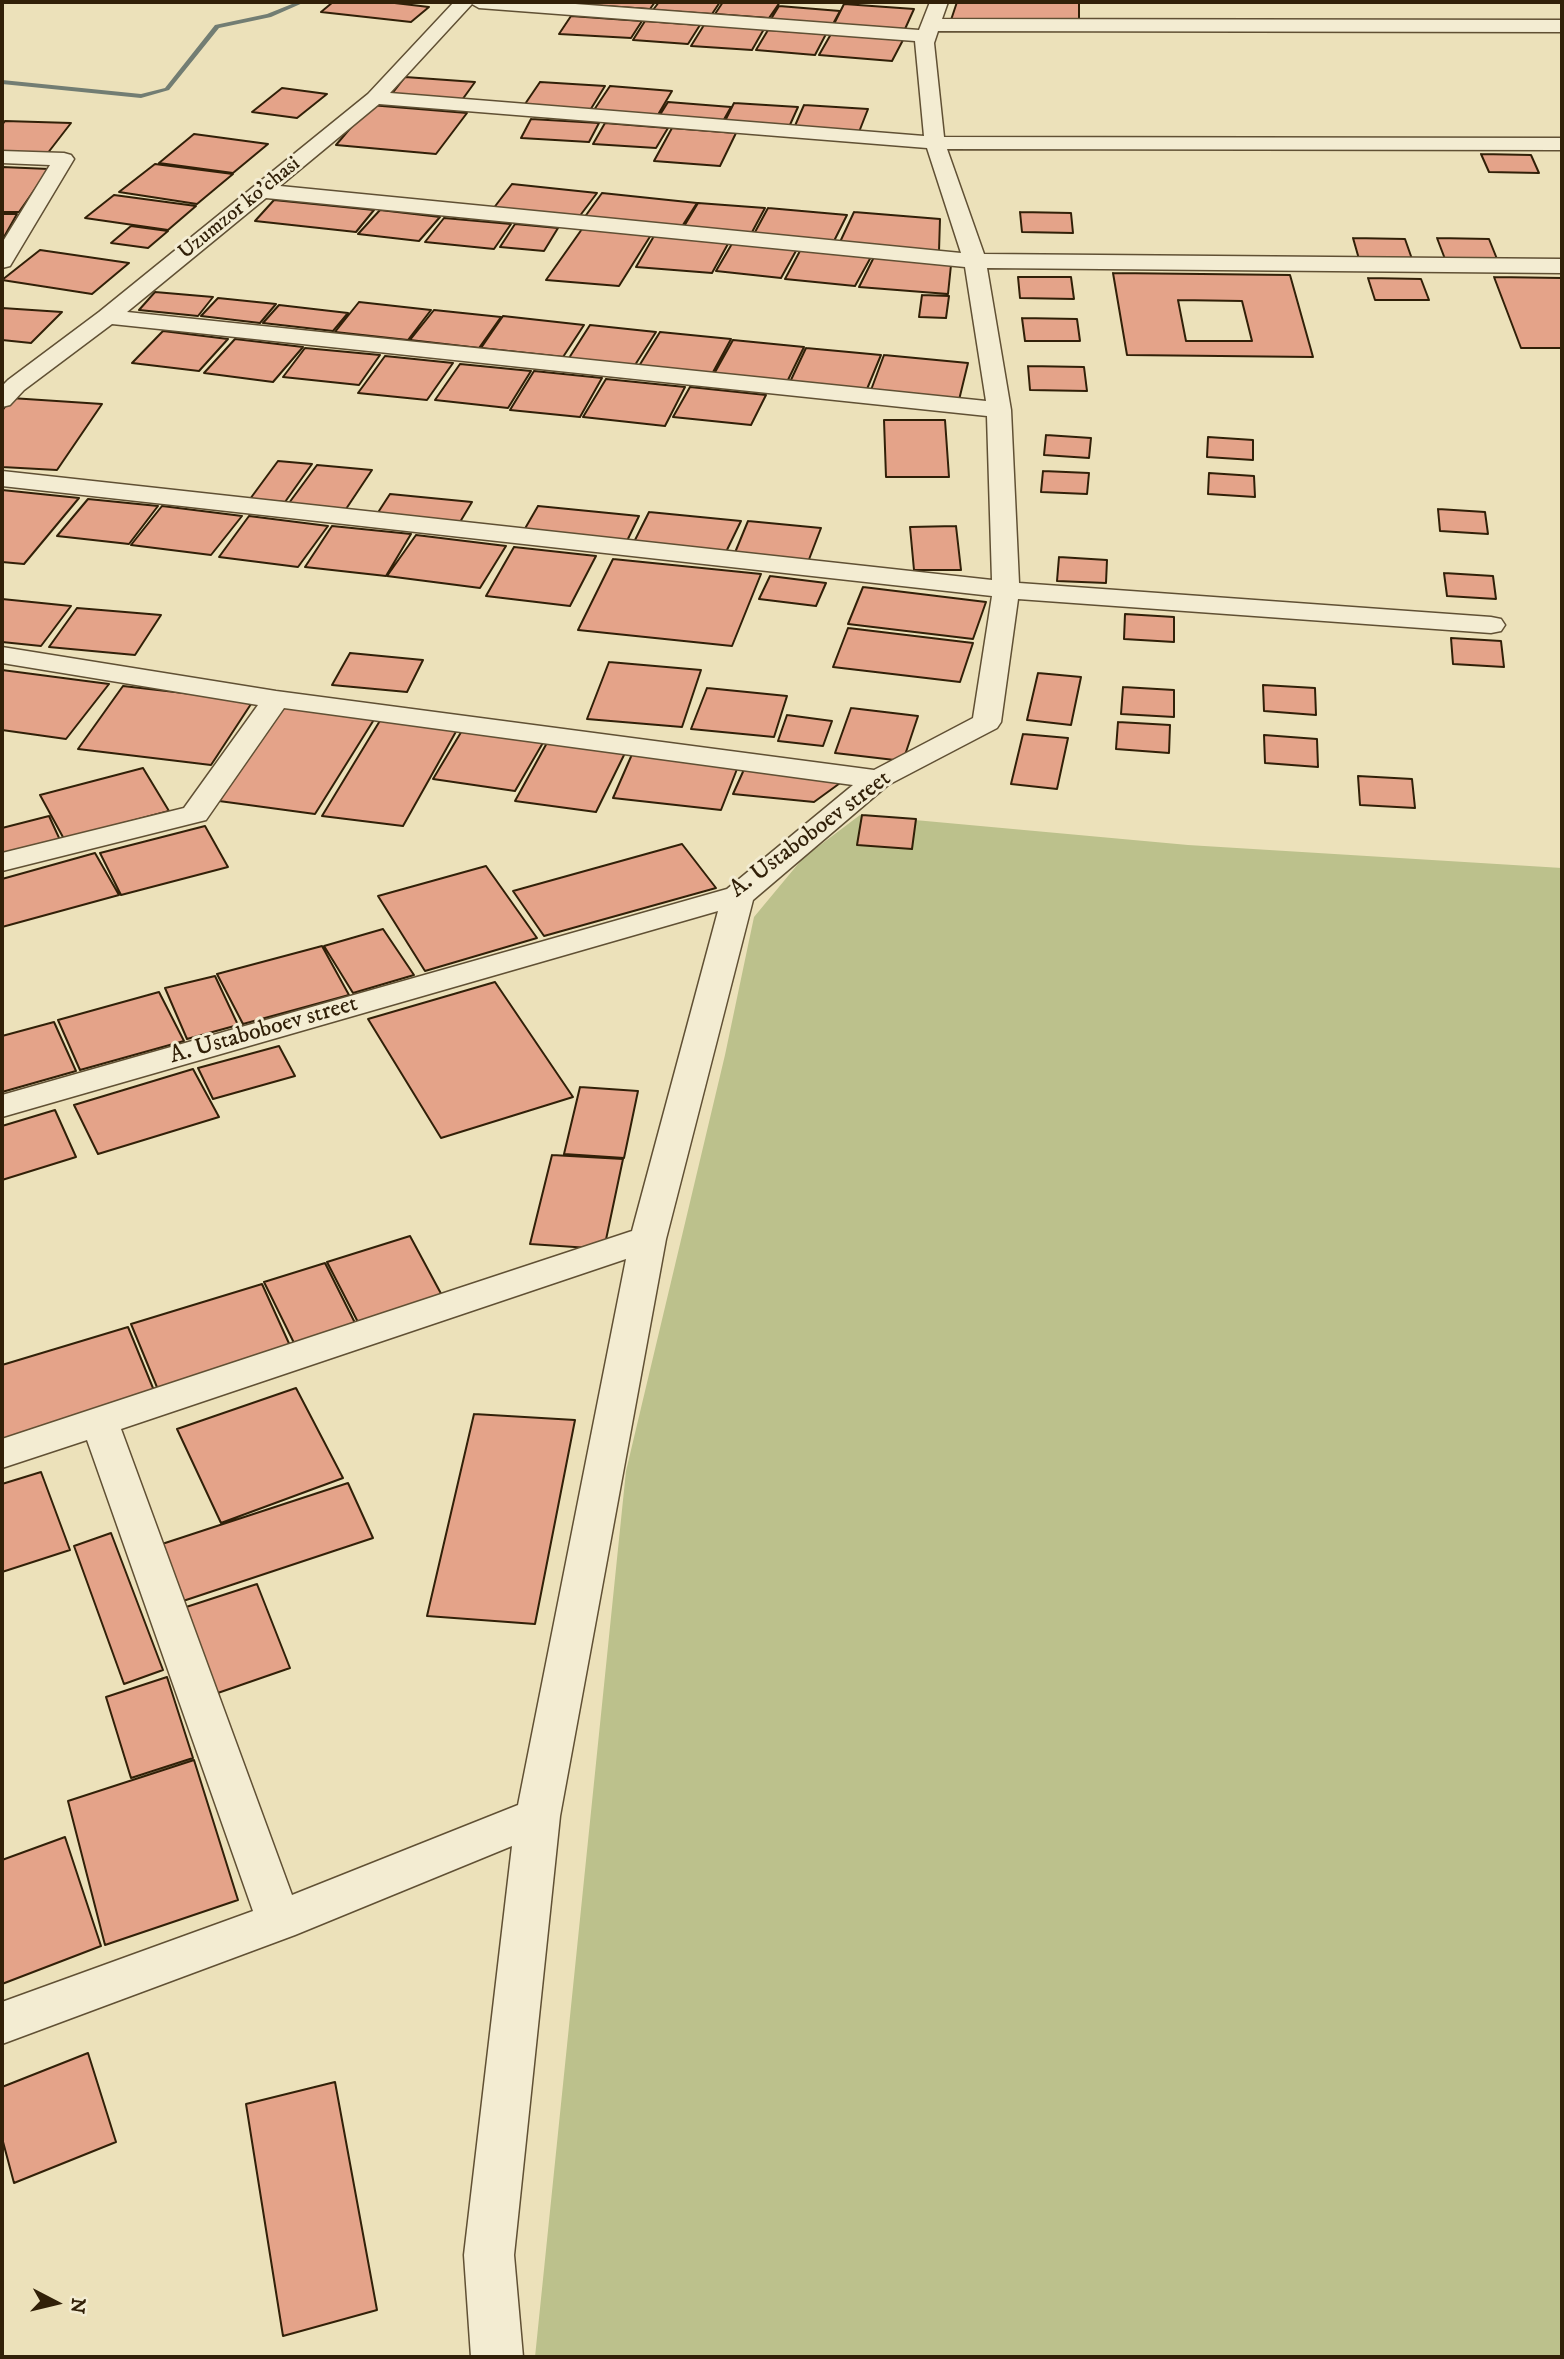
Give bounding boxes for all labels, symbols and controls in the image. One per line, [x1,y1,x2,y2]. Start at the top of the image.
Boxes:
street label: Uzumzor ko'chasi [174,152,306,266]
street label: A. Ustaboboev street [725,765,897,905]
street label: A. Ustaboboev street [167,990,361,1072]
north arrow [21,2268,91,2338]
text: N [65,2296,90,2315]

